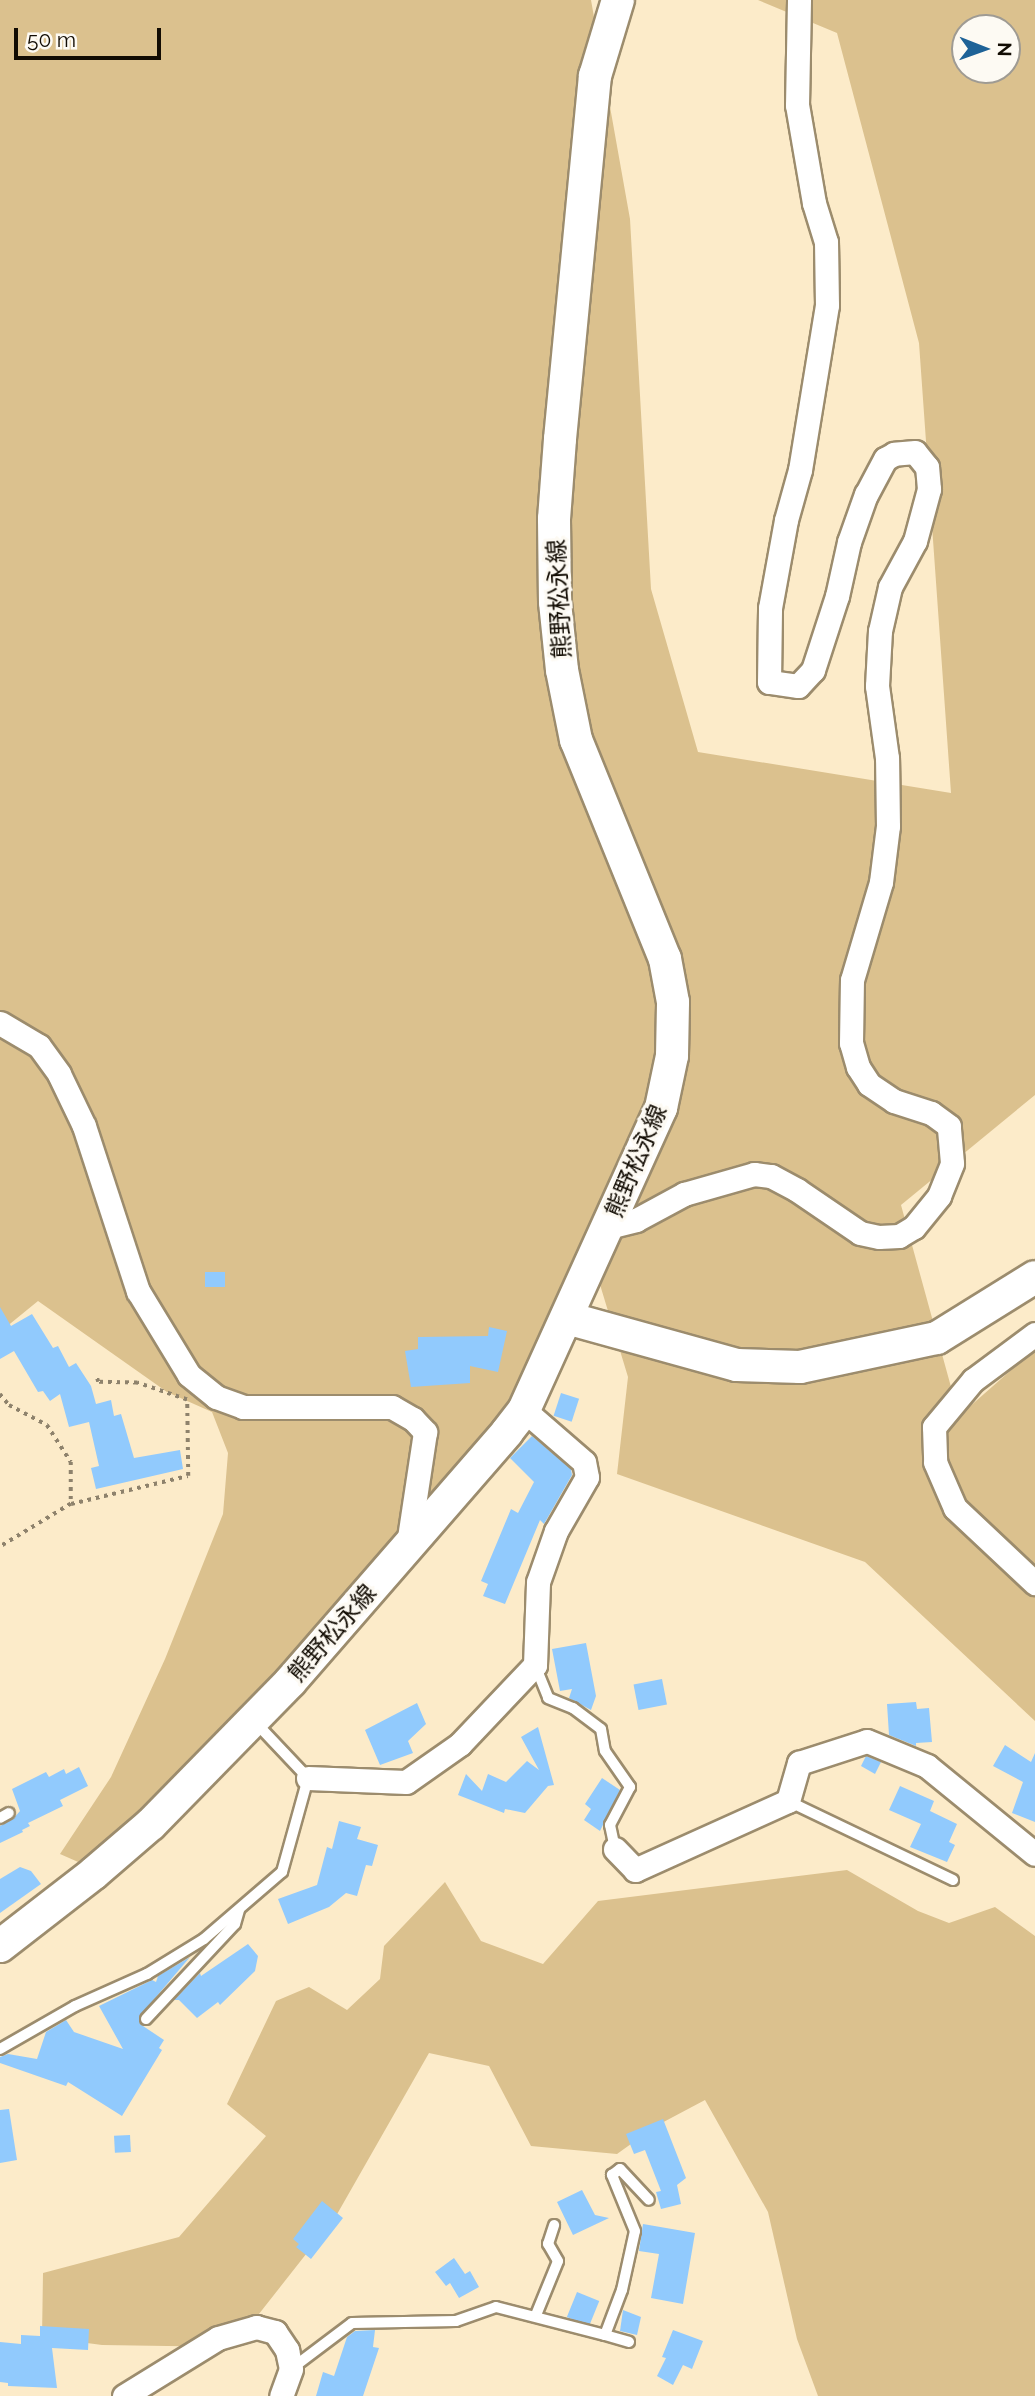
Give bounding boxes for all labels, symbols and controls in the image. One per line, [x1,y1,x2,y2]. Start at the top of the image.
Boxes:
scale bar [18,14,164,58]
north arrow [951,14,1021,84]
text: 50 m [27,27,76,52]
text: N [994,42,1016,57]
street label: 熊野松永線 [541,538,577,660]
street label: 熊野松永線 [599,1100,673,1222]
street label: 熊野松永線 [282,1578,382,1688]

